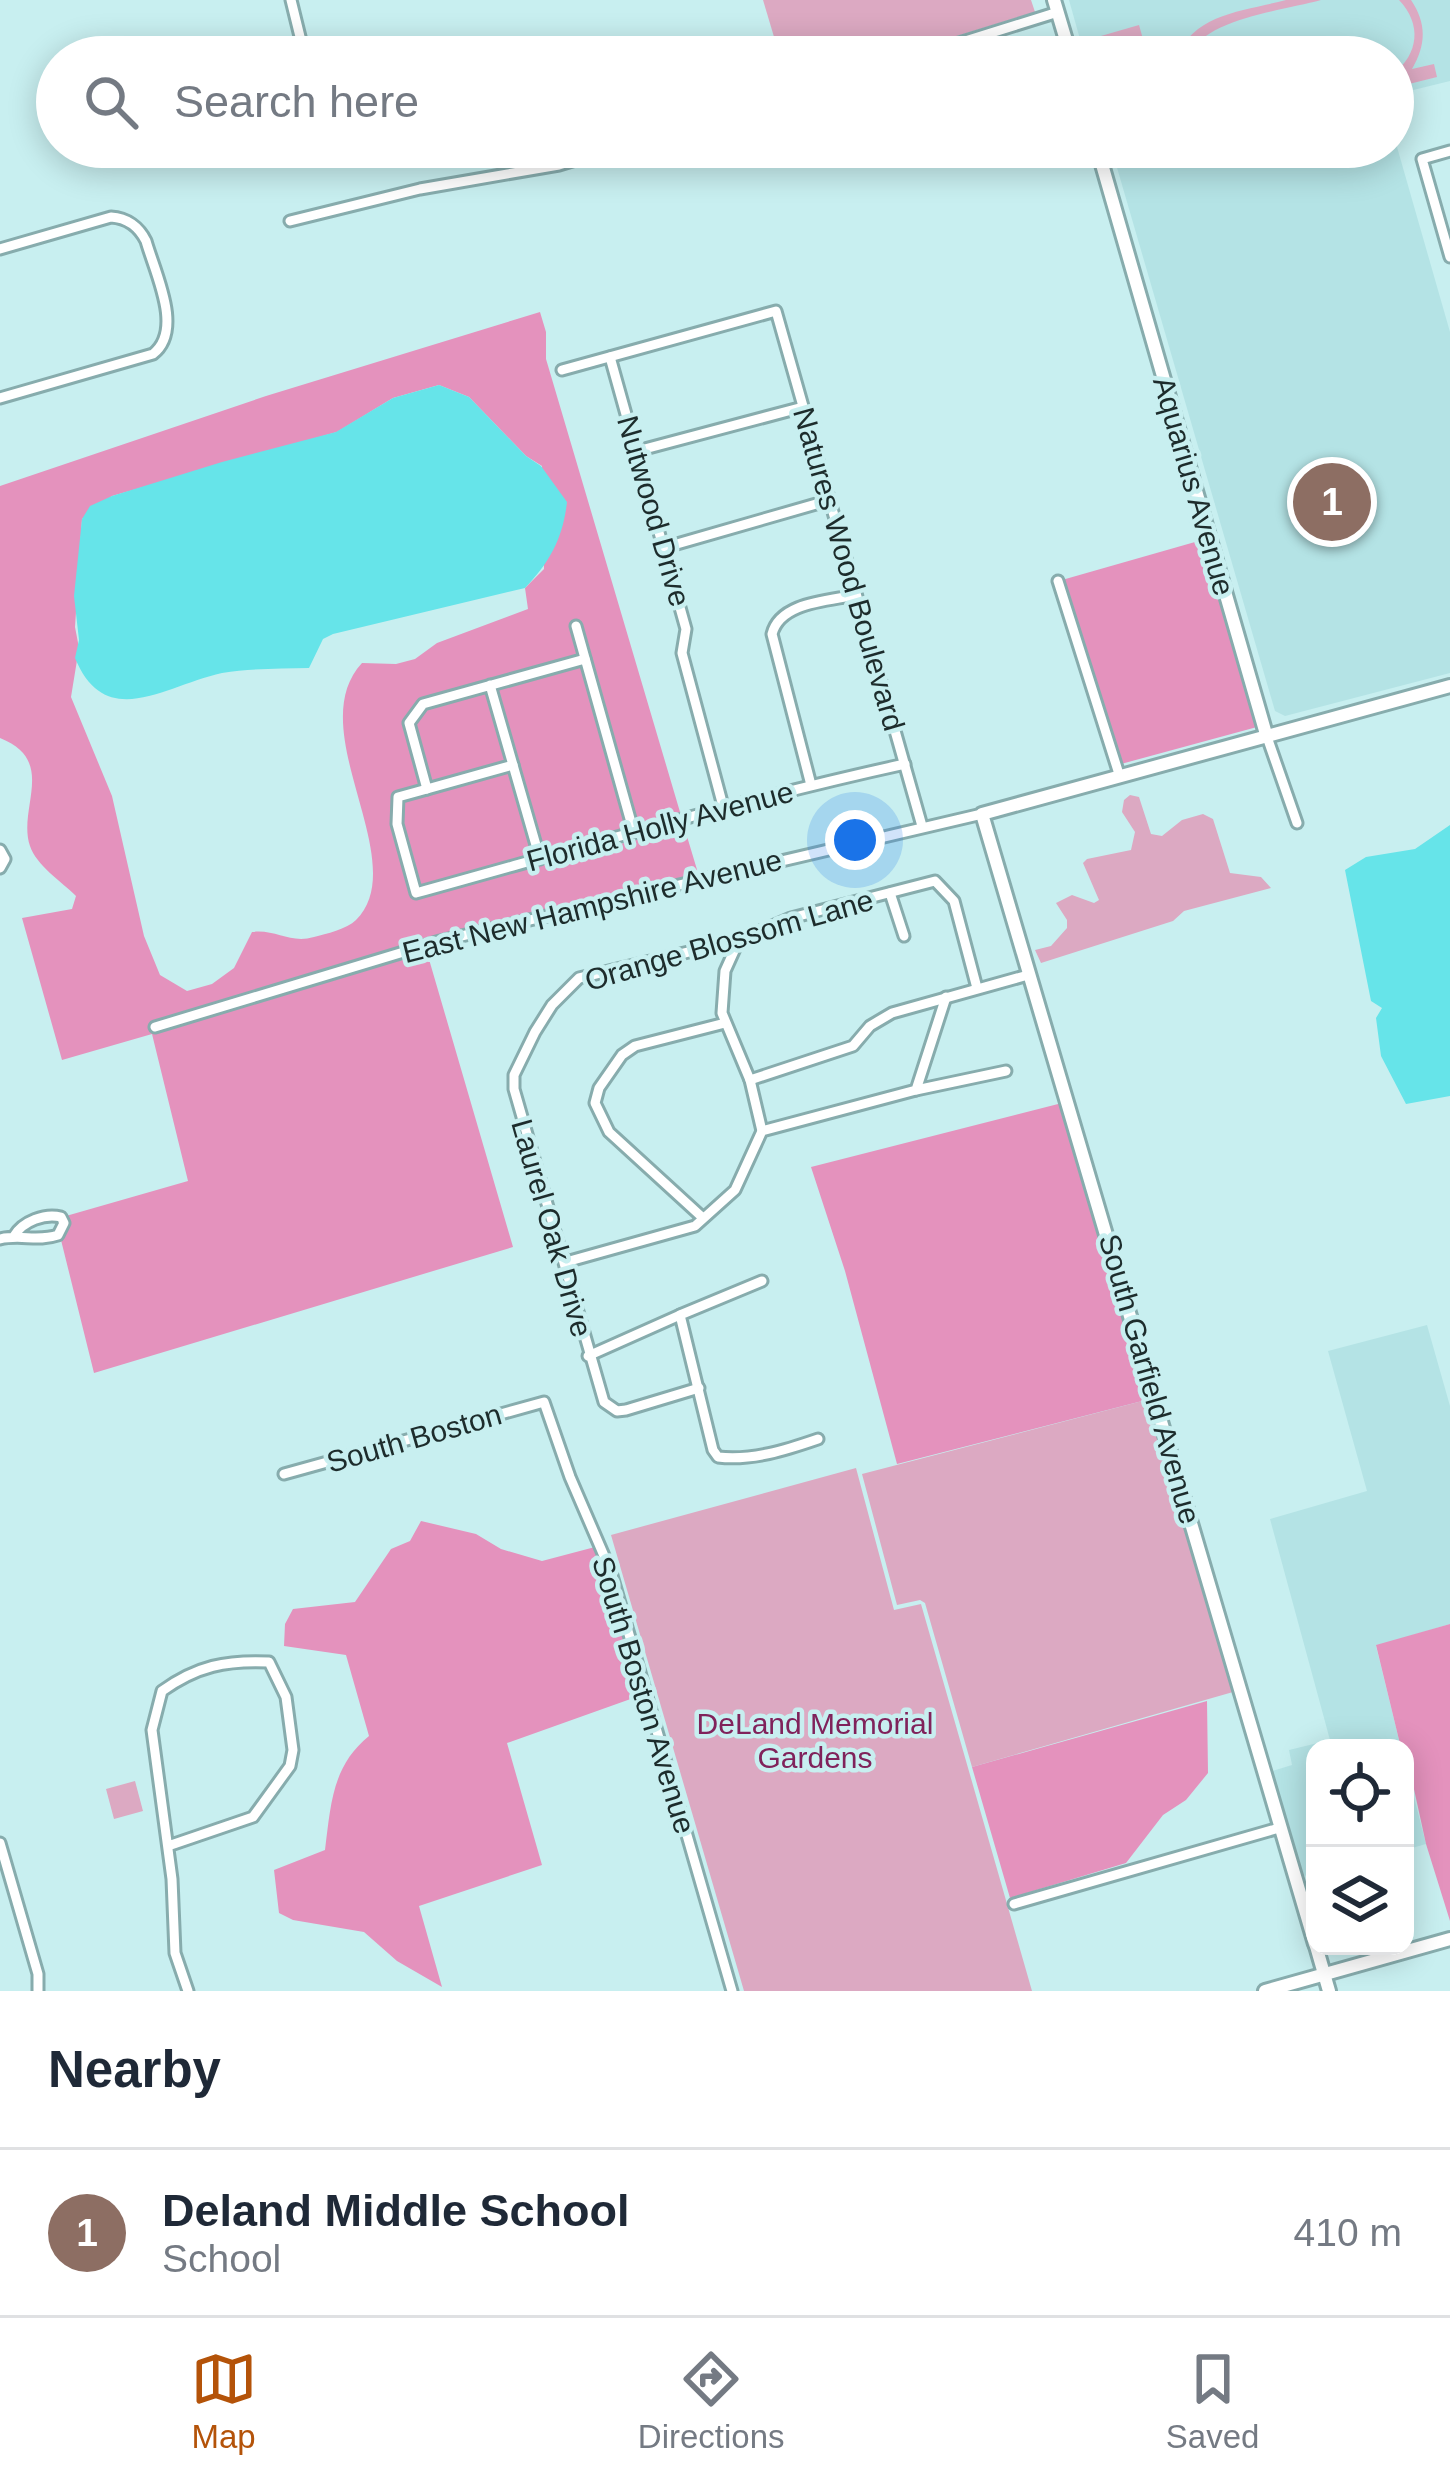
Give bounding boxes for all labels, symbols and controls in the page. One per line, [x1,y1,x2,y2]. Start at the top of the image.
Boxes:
search box [36,36,1414,168]
icon: search [78,69,144,135]
text: Search here [174,76,419,127]
street label: Aquarius Avenue [1147,373,1241,599]
street label: Natures Wood Boulevard [787,404,911,734]
street label: Nutwood Drive [611,412,697,610]
pin: 1 [1293,457,1371,547]
street label: Florida Holly Avenue [523,775,797,877]
your location [825,810,885,870]
street label: East New Hampshire Avenue [399,843,785,969]
street label: Orange Blossom Lane [581,883,877,997]
street label: Laurel Oak Drive [505,1115,599,1341]
street label: South Garfield Avenue [1093,1230,1207,1528]
street label: South Boston [323,1397,505,1479]
street label: South Boston Avenue [586,1552,702,1838]
park label: DeLand Memorial Gardens [697,1707,933,1774]
map controls [1306,1739,1414,1955]
button: locate [1306,1739,1414,1847]
button: layers [1306,1847,1414,1955]
text: Nearby [48,2041,221,2098]
text: Deland Middle School [162,2185,630,2236]
text: 1 [76,2211,98,2254]
text: 410 m [1294,2211,1402,2254]
text: School [162,2237,281,2280]
tab: Map [191,2346,257,2456]
tab: Directions [638,2346,785,2456]
tab: Saved [1166,2346,1259,2456]

